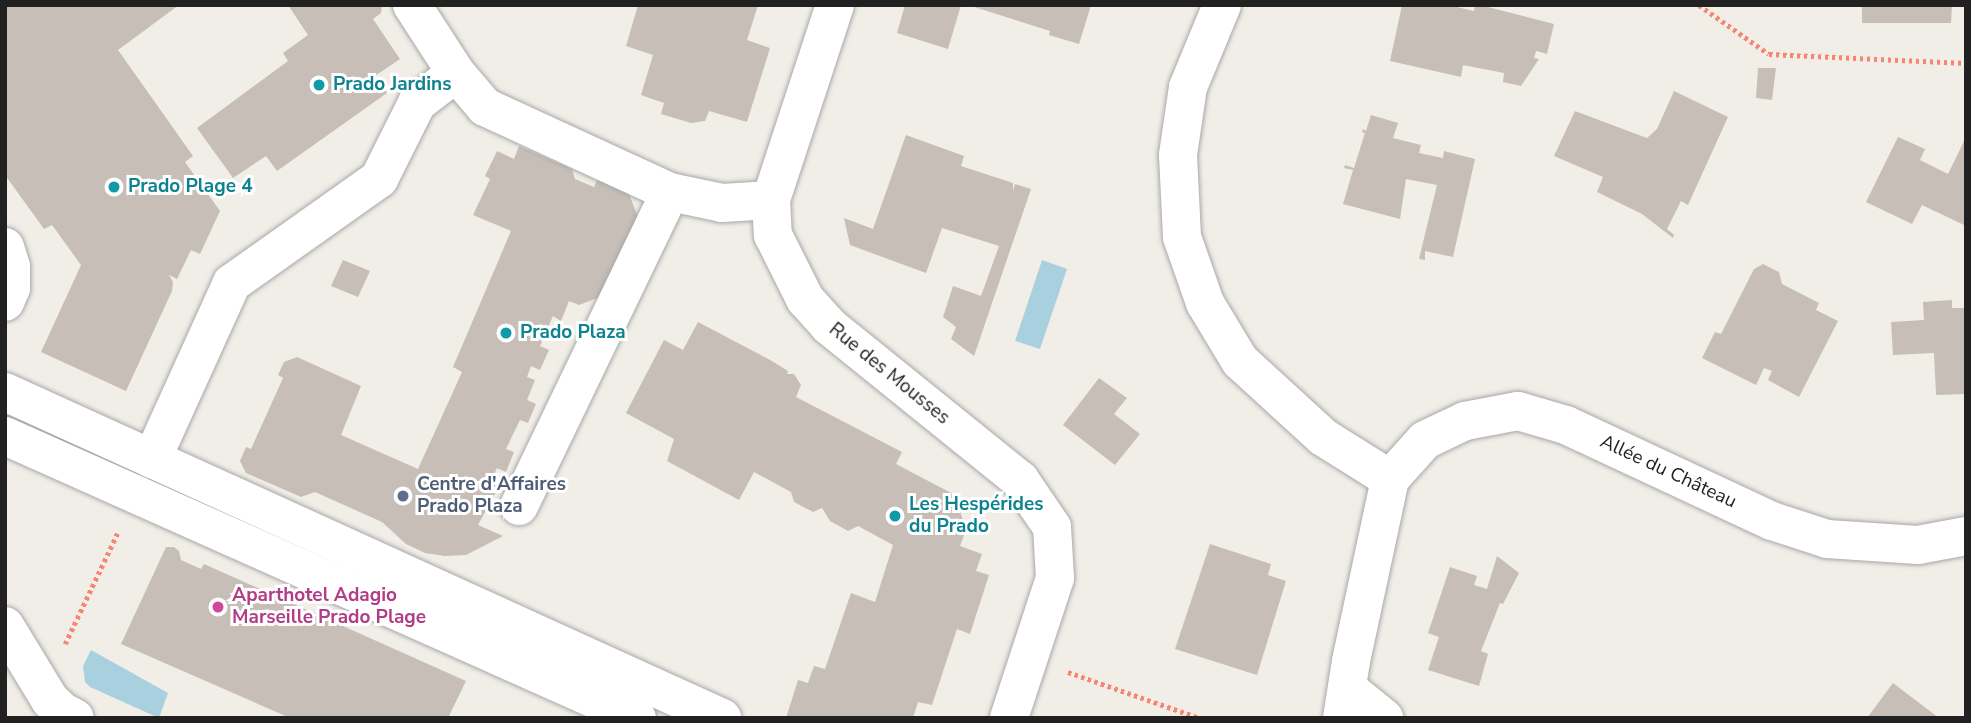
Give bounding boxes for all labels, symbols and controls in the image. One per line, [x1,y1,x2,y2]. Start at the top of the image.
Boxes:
place label: Prado Jardins [333,74,451,96]
marker: Prado Jardins [311,77,327,93]
place label: Prado Plage 4 [128,176,253,198]
marker: Prado Plage 4 [106,179,122,195]
street label: Rue des Mousses [824,318,954,430]
place label: Prado Plaza [520,322,626,344]
marker: Prado Plaza [498,325,514,341]
street label: Allée du Château [1596,430,1740,514]
place label: Centre d'Affaires Prado Plaza [417,474,566,518]
marker: Centre d'Affaires Prado Plaza [395,488,411,504]
place label: Les Hespérides du Prado [909,494,1044,538]
marker: Les Hespérides du Prado [887,508,903,524]
place label: Aparthotel Adagio Marseille Prado Plage [232,585,426,629]
marker: Aparthotel Adagio Marseille Prado Plage [210,599,226,615]

